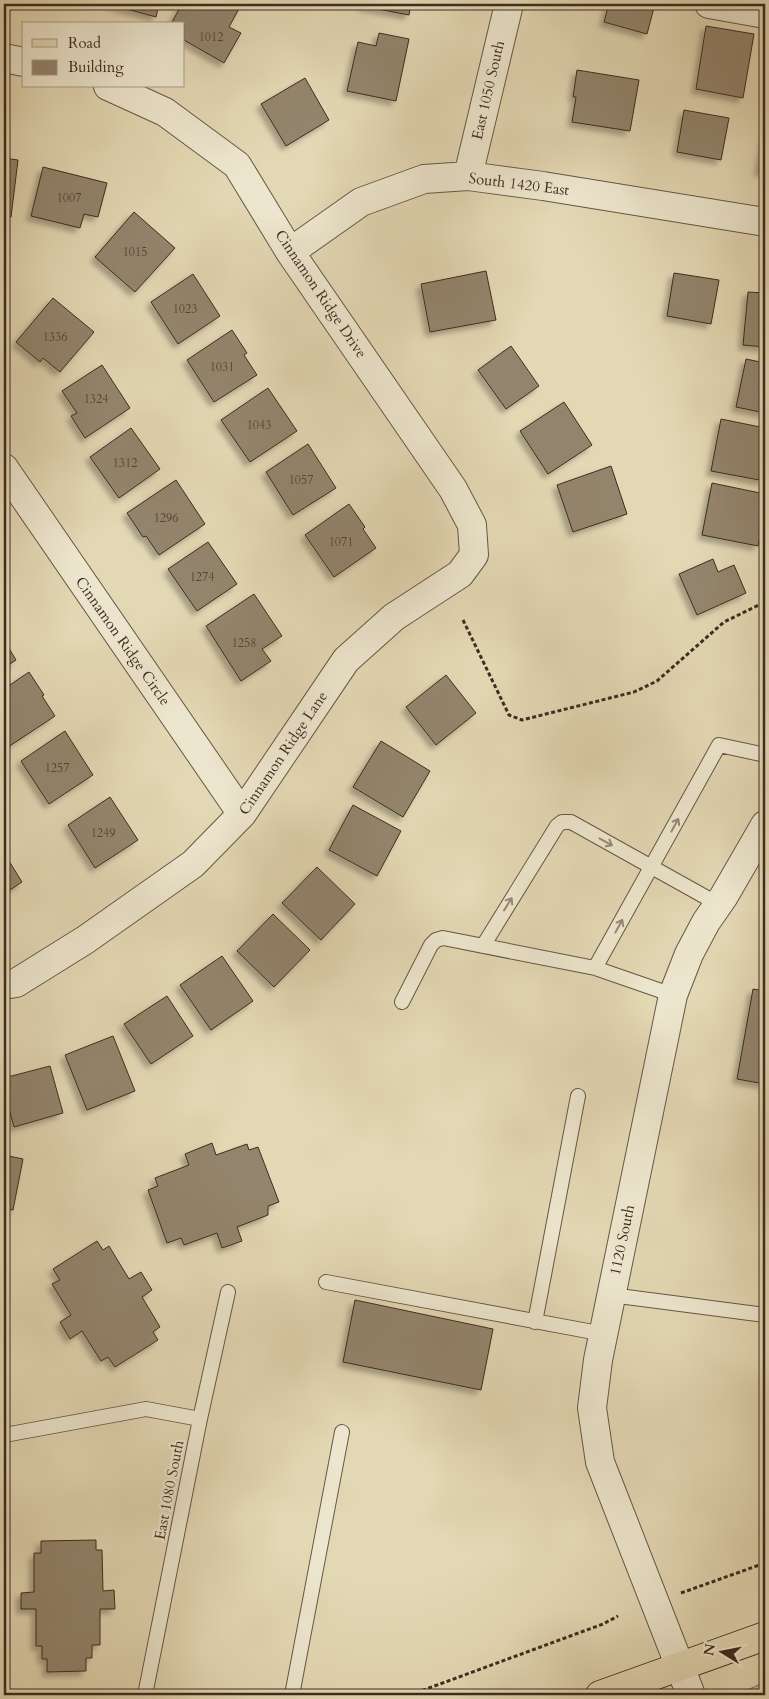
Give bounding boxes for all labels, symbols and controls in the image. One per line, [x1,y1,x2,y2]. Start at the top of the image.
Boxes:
legend [22,22,185,88]
house number: 1012 [199,29,223,45]
text: Road [68,33,101,53]
street label: East 1050 South [467,38,509,142]
text: Building [68,57,124,77]
street label: South 1420 East [468,168,571,200]
house number: 1007 [57,190,81,206]
street label: Cinnamon Ridge Drive [271,226,372,362]
house number: 1015 [123,244,147,260]
house number: 1023 [173,301,197,317]
house number: 1336 [43,329,67,345]
house number: 1031 [210,359,234,375]
house number: 1324 [84,391,108,407]
house number: 1043 [247,417,271,433]
house number: 1312 [113,455,137,471]
house number: 1057 [289,472,313,488]
house number: 1296 [154,510,178,526]
house number: 1071 [329,534,353,550]
house number: 1274 [190,569,214,585]
street label: Cinnamon Ridge Circle [71,573,175,710]
house number: 1258 [232,635,256,651]
street label: Cinnamon Ridge Lane [234,687,332,819]
house number: 1257 [45,760,69,776]
one-way arrow [670,818,680,832]
house number: 1249 [91,825,115,841]
one-way arrow [598,838,613,847]
one-way arrow [504,898,514,912]
one-way arrow [614,919,624,933]
street label: 1120 South [605,1202,639,1277]
street label: East 1080 South [150,1438,189,1542]
north arrow [696,1626,746,1676]
text: N [699,1642,720,1657]

